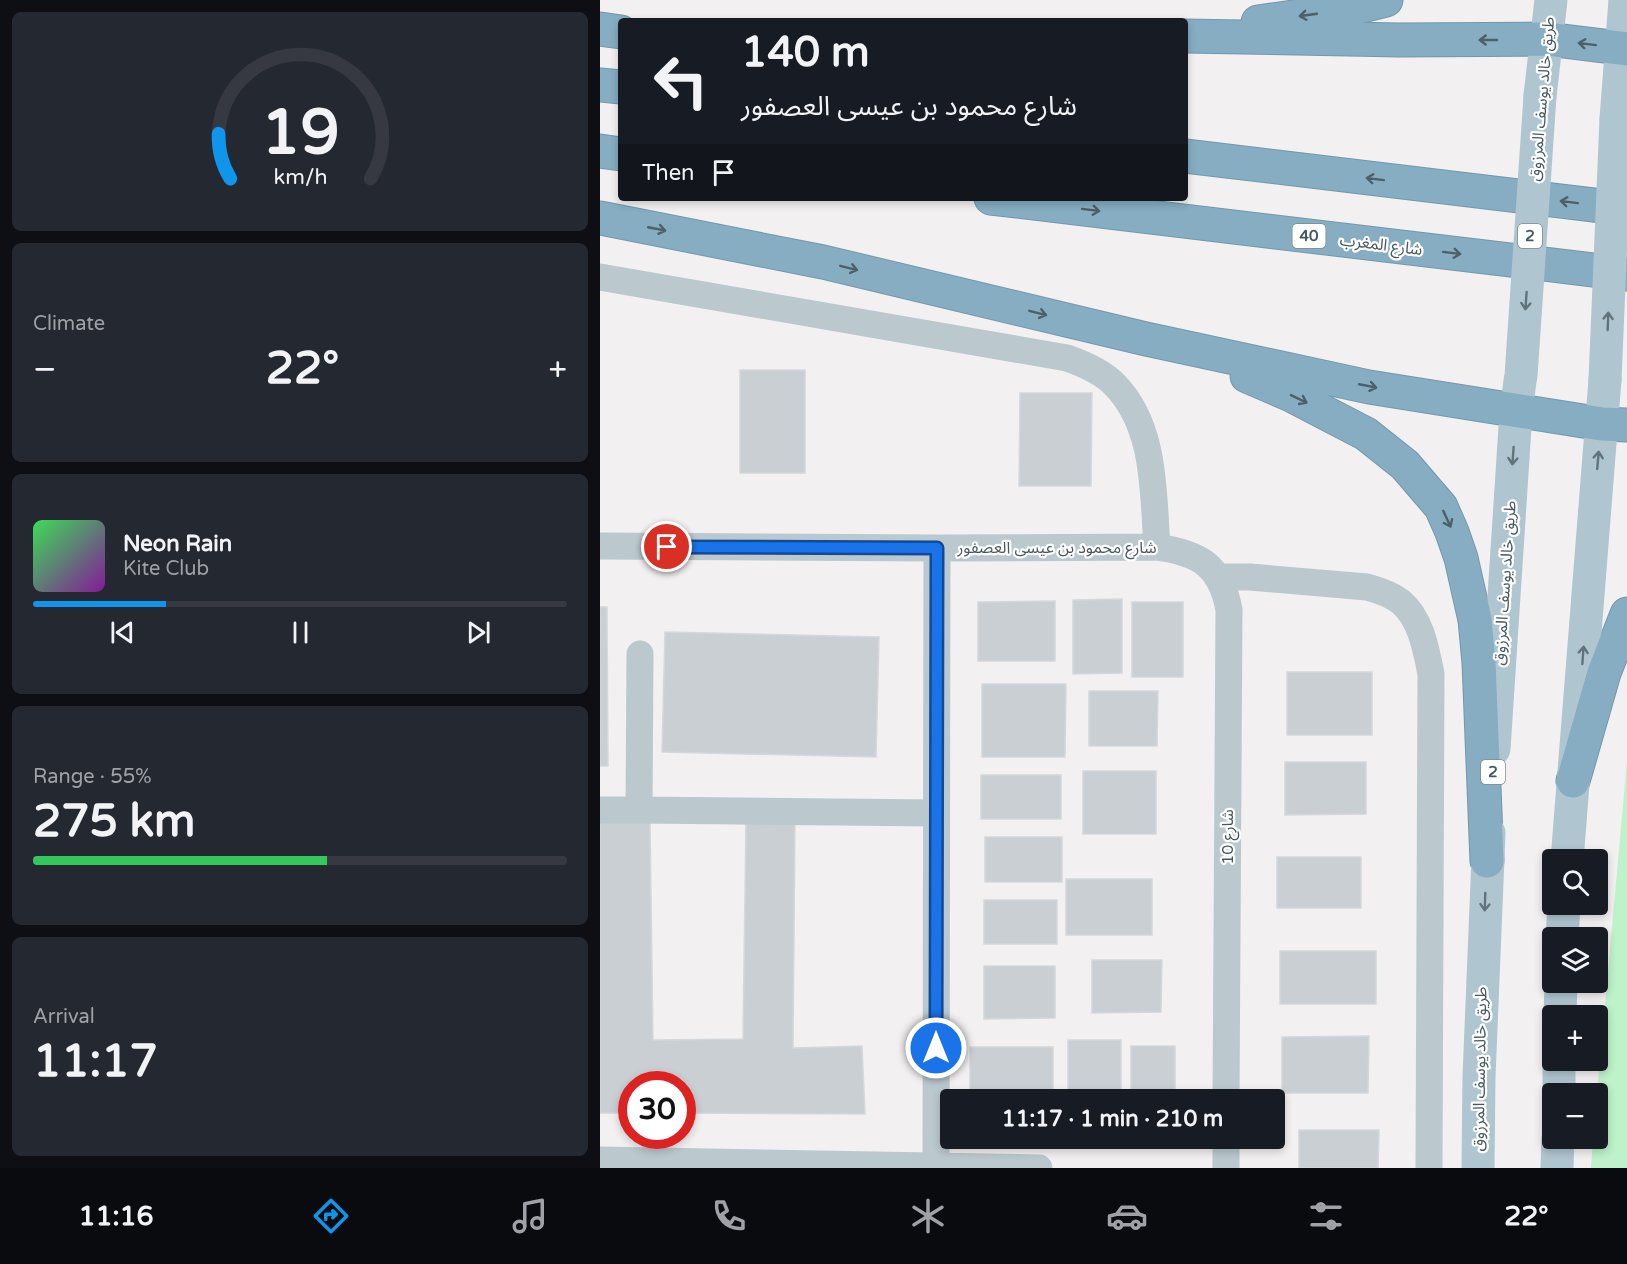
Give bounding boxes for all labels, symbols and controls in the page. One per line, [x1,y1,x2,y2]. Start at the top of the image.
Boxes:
one-way arrow [1299,9,1318,20]
street label: طريق خالد يوسف المرزوق [1525,16,1559,182]
text: 140 m [741,27,870,78]
one-way arrow [1479,34,1499,46]
one-way arrow [1577,38,1597,49]
icon: left [642,42,720,120]
text: شارع محمود بن عيسى العصفور [741,90,1077,123]
text: 19 [261,96,339,171]
icon: arrive [707,156,740,189]
text: Then [642,160,695,186]
text: km/h [273,164,327,190]
one-way arrow [1366,173,1386,184]
one-way arrow [1559,196,1579,207]
one-way arrow [1081,205,1101,216]
one-way arrow [647,224,667,235]
road number: 40 [1292,224,1326,248]
road number: 2 [1518,224,1542,248]
street label: شارع المغرب [1338,230,1423,262]
one-way arrow [1441,248,1461,259]
one-way arrow [839,262,858,274]
one-way arrow [1520,291,1531,311]
one-way arrow [1028,308,1047,320]
text: Climate [33,312,105,336]
one-way arrow [1602,312,1613,332]
text: 22° [266,342,339,396]
text: − [33,350,57,389]
text: + [548,350,567,389]
one-way arrow [1357,381,1377,392]
one-way arrow [1289,393,1307,405]
one-way arrow [1508,445,1519,465]
one-way arrow [1593,451,1604,471]
street label: طريق خالد يوسف المرزوق [1489,500,1521,666]
one-way arrow [1441,510,1453,528]
pin [641,521,692,572]
icon: arrive [650,530,683,563]
text: Neon Rain [123,531,232,557]
street label: شارع محمود بن عيسى العصفور [956,538,1157,560]
text: Kite Club [123,557,209,581]
icon: previous [106,616,139,649]
icon: pause [284,616,317,649]
icon: next [462,616,495,649]
one-way arrow [1577,645,1588,665]
road number: 2 [1481,760,1505,784]
text: Range · 55% [33,765,152,789]
text: 275 km [33,795,195,849]
street label: شارع 10 [1218,809,1240,865]
map controls [1542,849,1608,1149]
button: search [1542,849,1608,915]
one-way arrow [1480,891,1491,911]
button: layers [1542,927,1608,993]
street label: طريق خالد يوسف المرزوق [1469,986,1491,1152]
text: Arrival [33,1005,95,1029]
button: + [1542,1005,1608,1071]
position arrow [904,1016,968,1080]
text: 11:17 [33,1035,158,1089]
speed limit sign: 30 [618,1071,696,1149]
button: − [1542,1083,1608,1149]
text: 11:17 · 1 min · 210 m [1002,1106,1223,1132]
icon: directions [310,1195,352,1237]
icon: music [509,1195,551,1237]
icon: phone [708,1195,750,1237]
icon: climate [907,1195,949,1237]
icon: car [1106,1195,1148,1237]
icon: filters [1305,1195,1347,1237]
text: 11:16 [79,1200,153,1233]
text: 22° [1504,1200,1548,1233]

